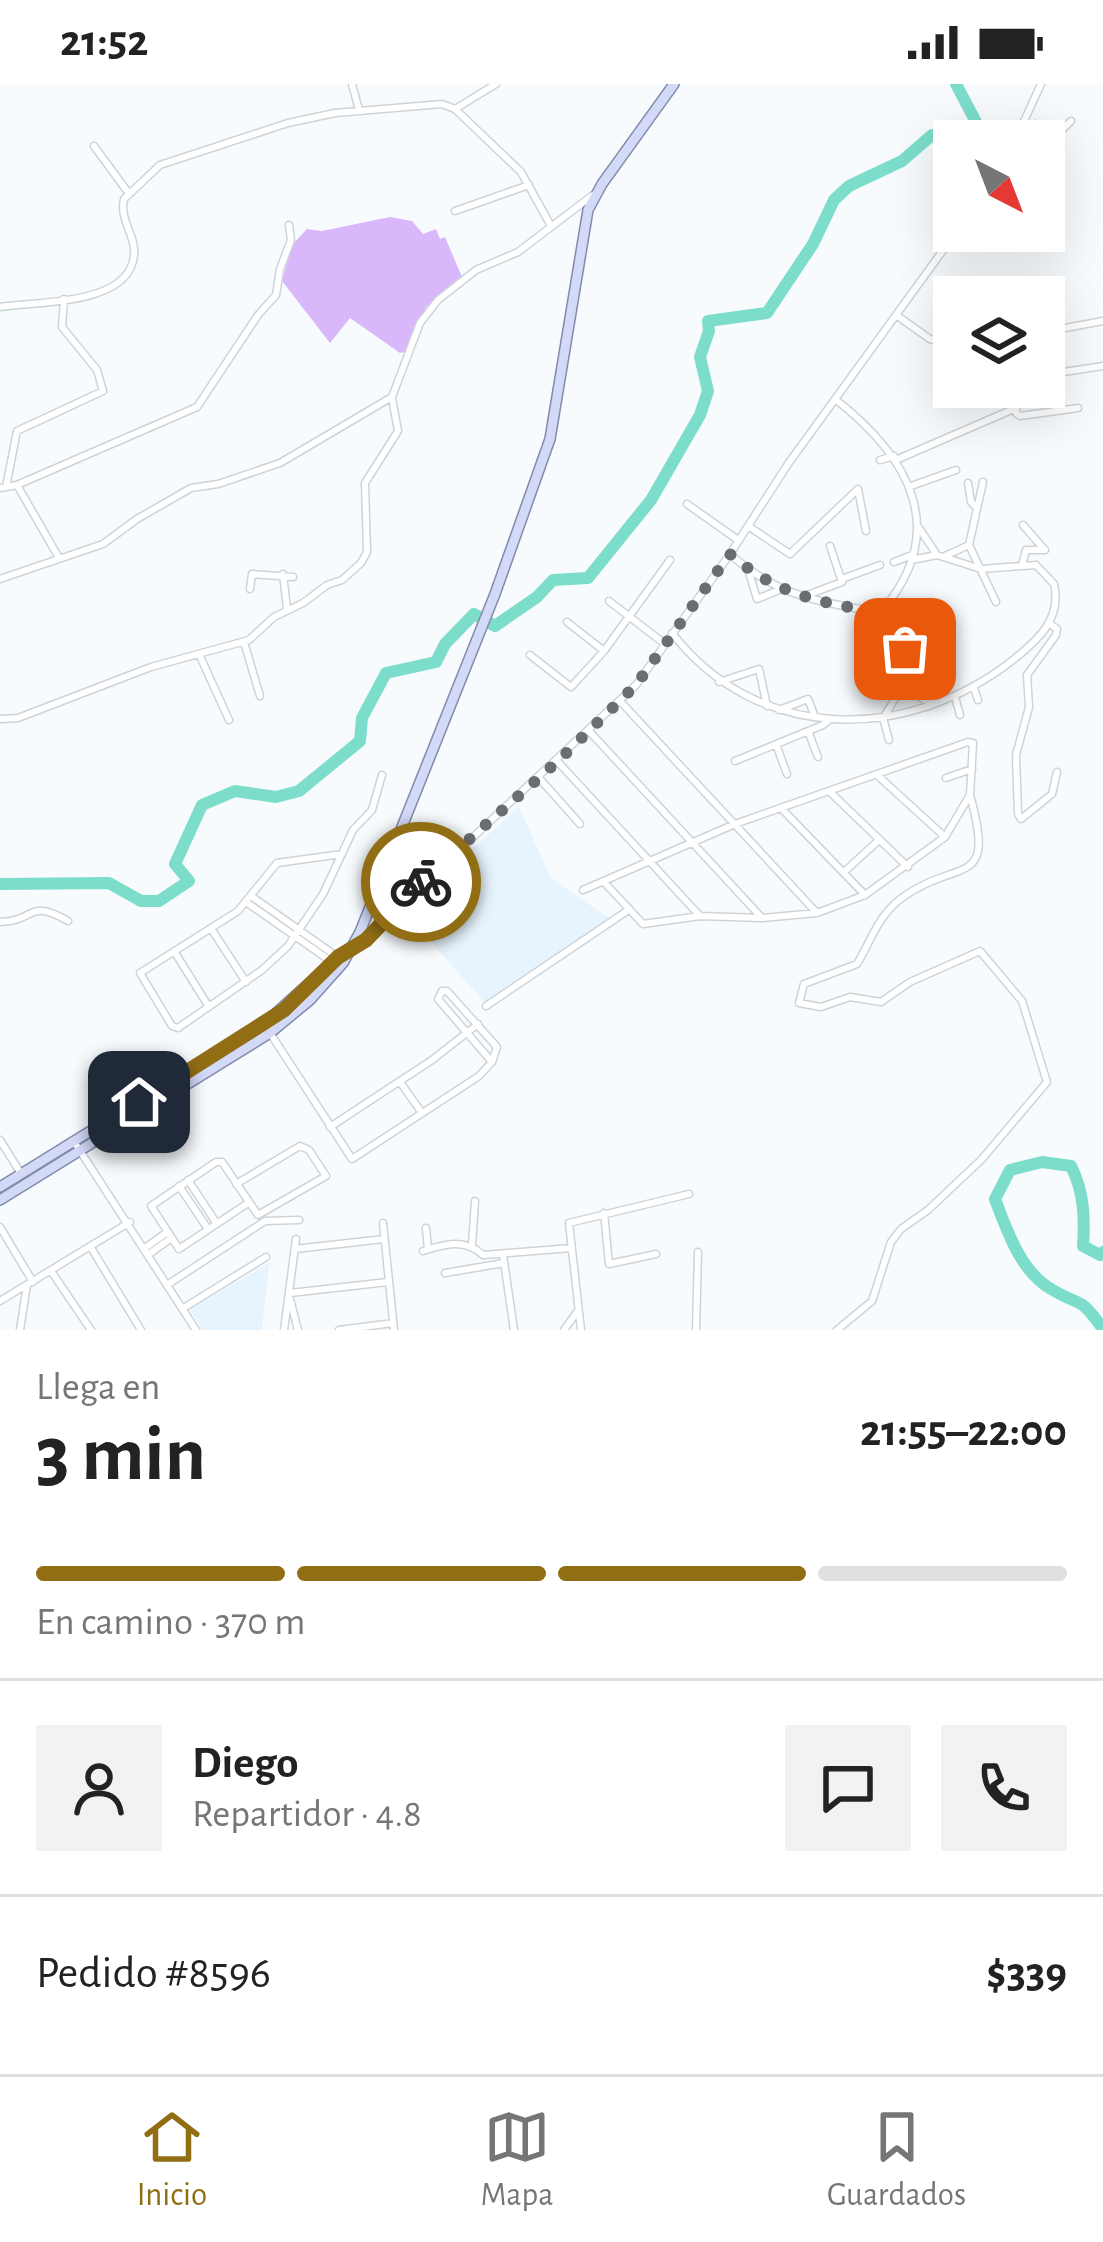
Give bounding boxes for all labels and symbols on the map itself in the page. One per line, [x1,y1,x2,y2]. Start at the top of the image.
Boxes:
north arrow [933,120,1065,252]
pin [854,598,956,700]
courier [361,822,481,942]
pin [88,1051,190,1153]

